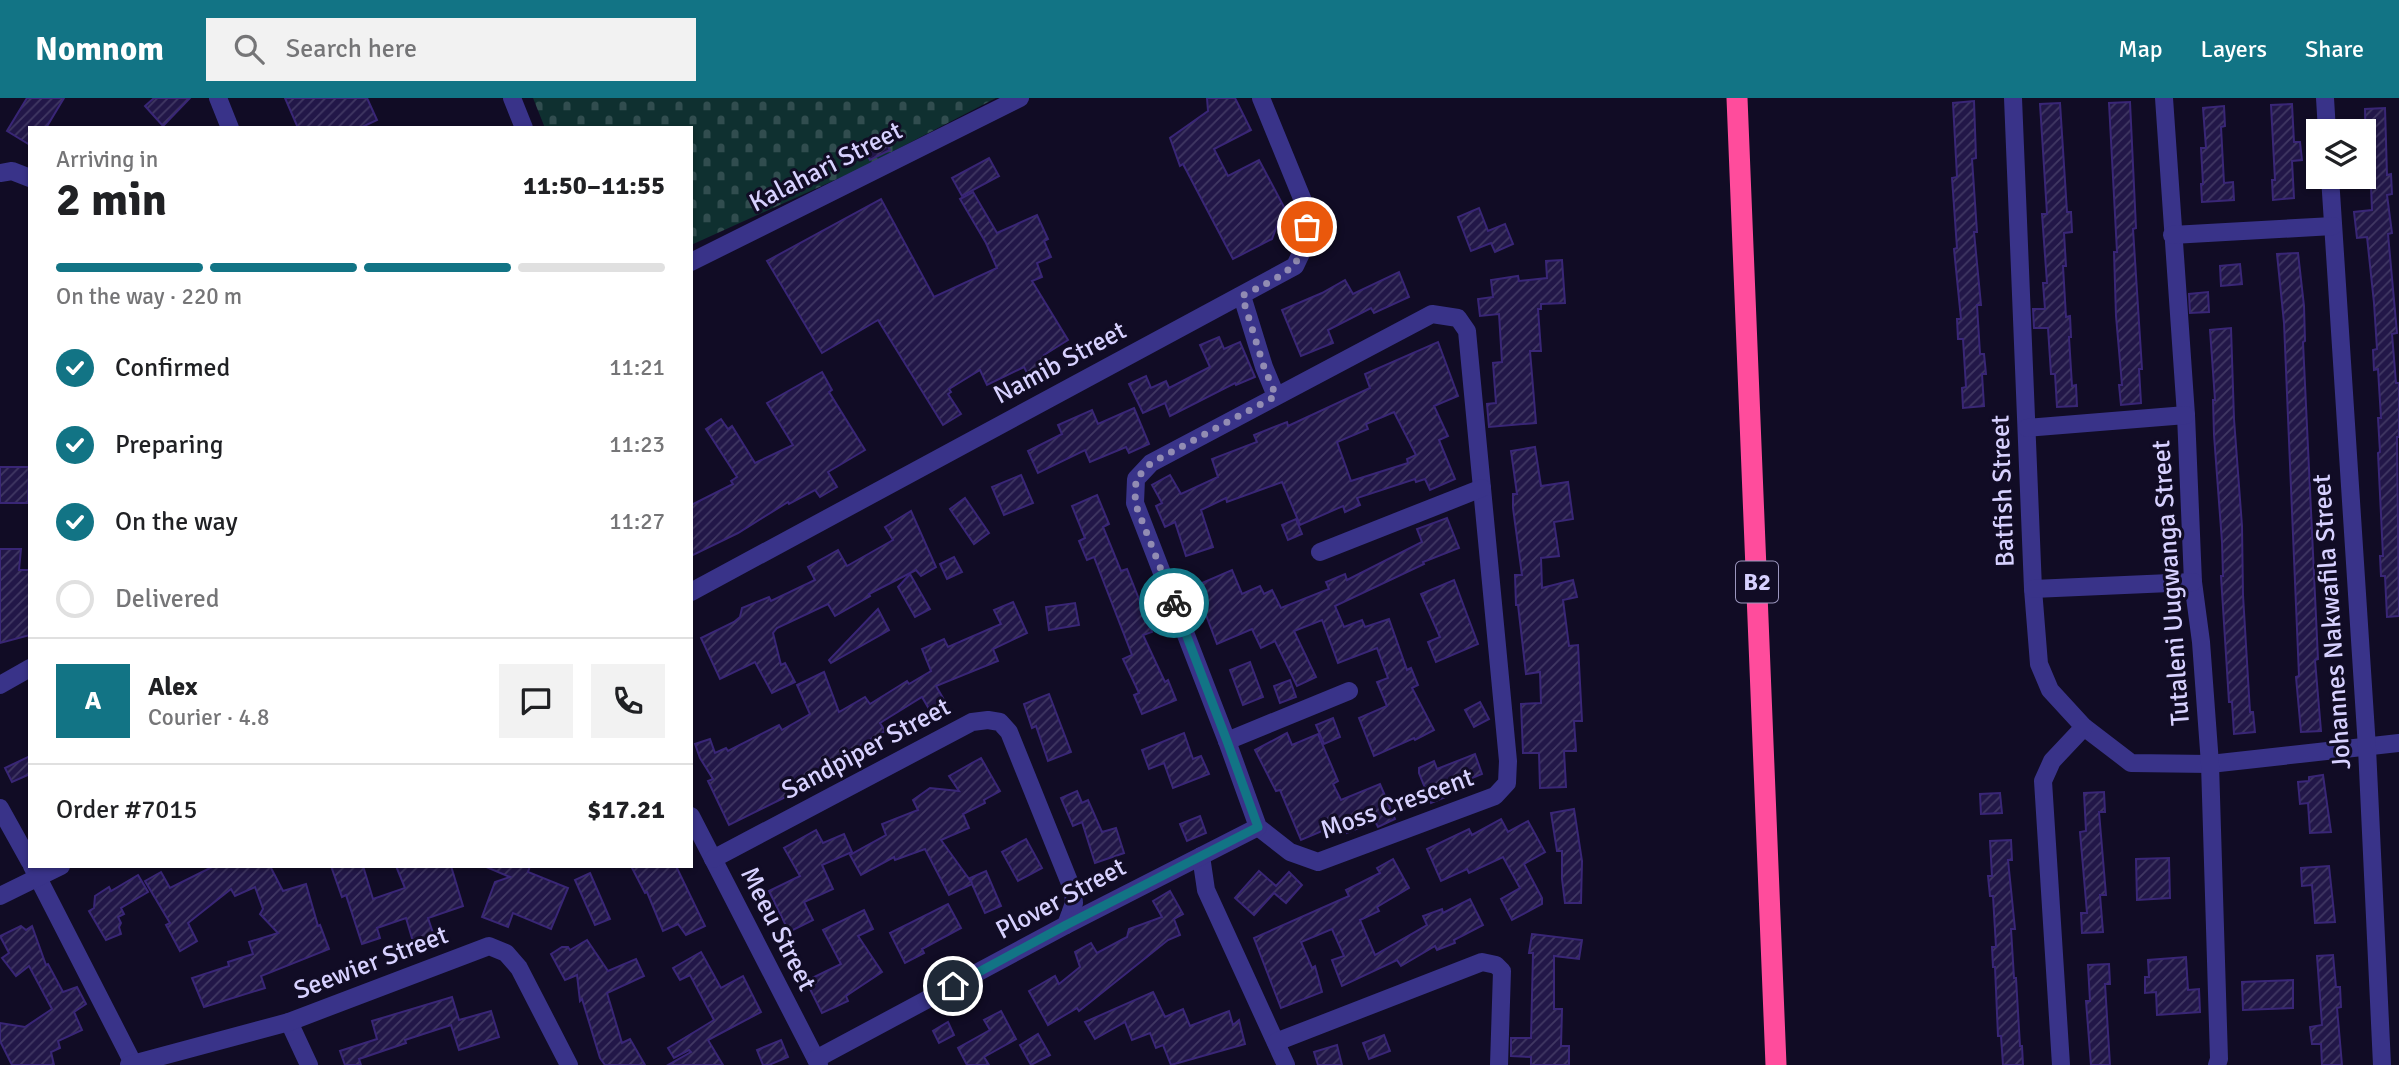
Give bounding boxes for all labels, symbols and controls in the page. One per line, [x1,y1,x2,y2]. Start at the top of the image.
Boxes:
search box [206,18,696,81]
text: Nomnom [35,29,164,70]
icon: search [230,30,268,68]
text: Search here [286,33,417,65]
text: Map [2118,34,2163,64]
text: Layers [2201,34,2267,64]
text: Share [2305,34,2364,64]
street label: Kalahari Street [744,115,908,219]
map controls [2306,119,2376,189]
button: layers [2306,119,2376,189]
text: Arriving in [56,145,158,174]
text: 11:50–11:55 [523,170,665,202]
text: 2 min [56,172,167,228]
pin [1277,197,1337,257]
icon: bag [1288,208,1326,246]
text: On the way · 220 m [56,282,242,311]
street label: Namib Street [988,315,1132,411]
icon: check [56,349,94,387]
text: Confirmed [115,352,230,384]
text: 11:21 [609,353,665,382]
street label: Batfish Street [1984,414,2022,568]
icon: check [56,426,94,464]
text: Preparing [115,429,223,461]
text: 11:23 [609,430,665,459]
street label: Tutaleni Uugwanga Street [2145,439,2197,727]
street label: Johannes Nakwafila Street [2306,473,2358,771]
icon: check [56,503,94,541]
text: On the way [115,506,238,538]
text: 11:27 [609,507,665,536]
road number: B2 [1736,561,1778,602]
courier [1139,568,1209,638]
text: Delivered [115,583,220,615]
icon: bike [1155,584,1193,622]
button: chat [499,664,573,738]
button: phone [591,664,665,738]
text: Alex [148,671,198,703]
text: A [85,685,101,717]
street label: Sandpiper Street [776,691,956,807]
text: Courier · 4.8 [148,703,269,732]
street label: Moss Crescent [1316,762,1478,846]
text: Order #7015 [56,794,197,826]
text: $17.21 [587,794,665,826]
street label: Plover Street [990,851,1132,947]
street label: Meeu Street [733,862,823,996]
street label: Seewier Street [289,919,453,1007]
pin [923,956,983,1016]
icon: home [934,967,972,1005]

